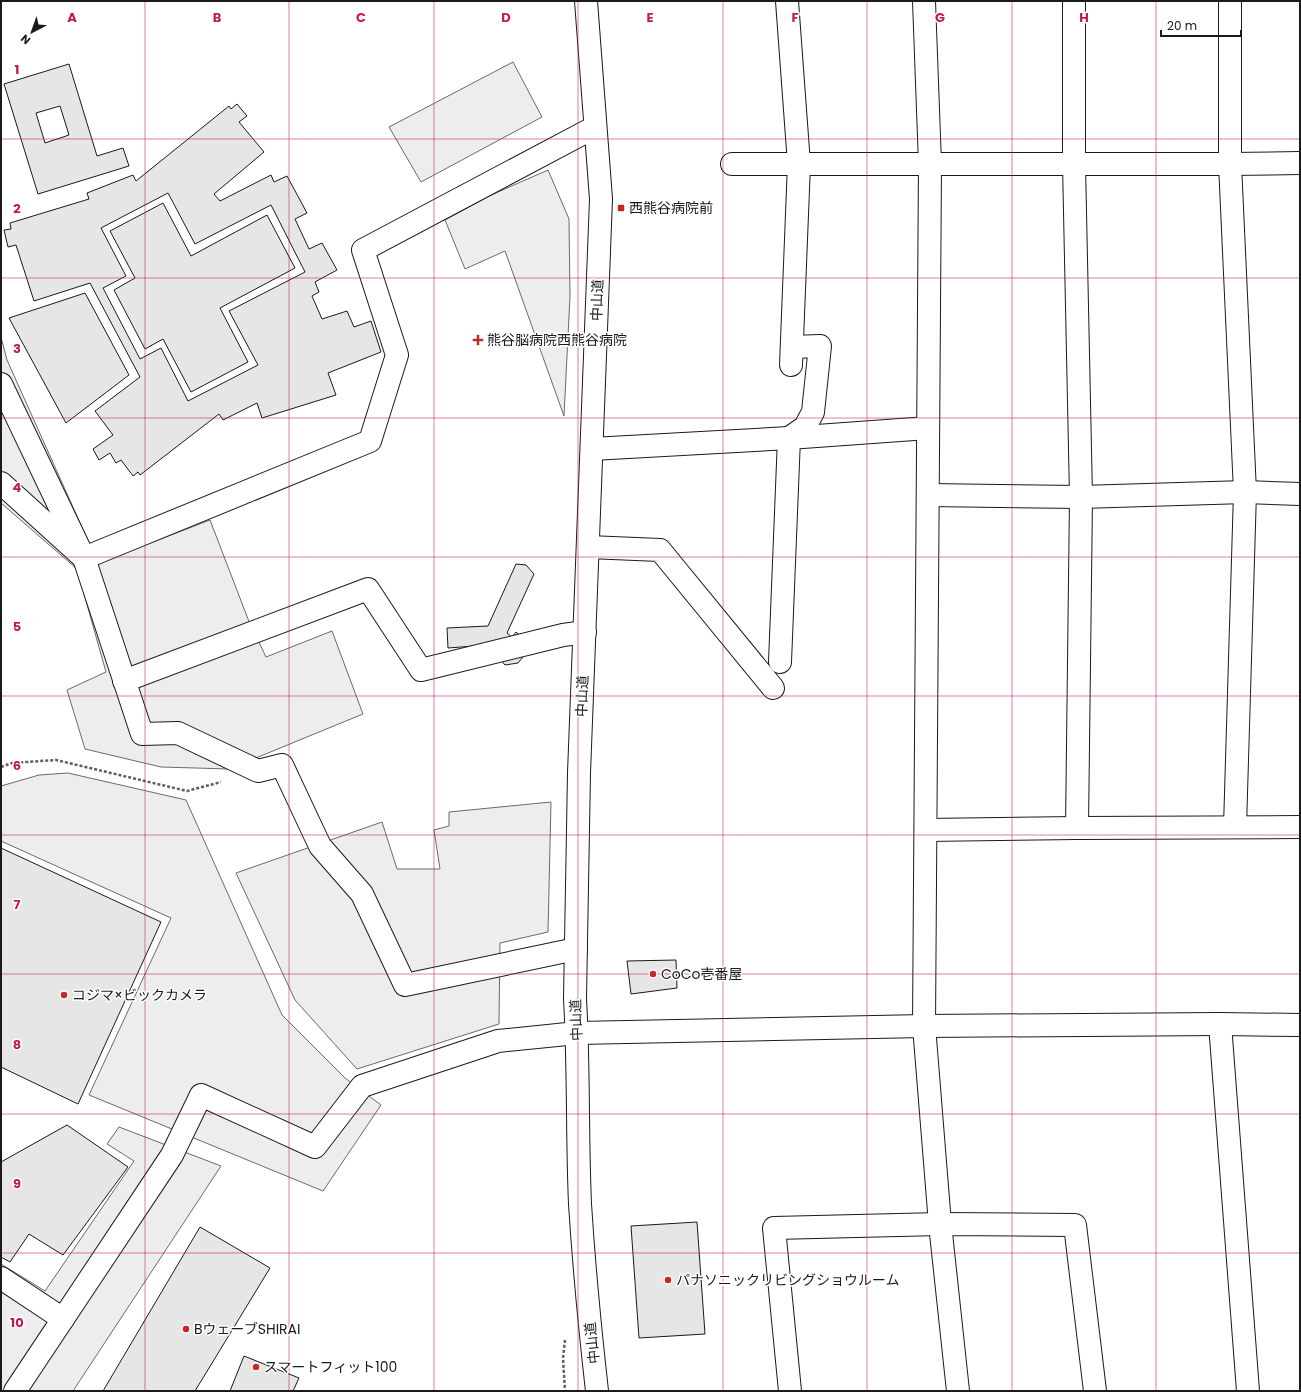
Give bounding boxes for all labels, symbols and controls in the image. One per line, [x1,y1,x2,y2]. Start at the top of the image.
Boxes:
text: A [67,8,77,27]
text: B [213,8,222,27]
text: C [356,8,366,27]
text: D [501,8,511,27]
text: E [646,8,654,27]
text: F [791,8,799,27]
text: G [935,8,945,27]
text: H [1079,8,1089,27]
north arrow [12,12,52,52]
scale bar [1161,12,1241,38]
text: 20 m [1167,17,1197,34]
text: N [17,31,34,48]
text: 1 [15,60,19,79]
place label: 西熊谷病院前 [629,198,713,218]
text: 2 [13,199,21,218]
marker: 西熊谷病院前 [616,203,626,213]
street label: 中山道 [586,279,608,321]
place label: 熊谷脳病院西熊谷病院 [487,330,627,350]
marker: 熊谷脳病院西熊谷病院 [472,334,484,346]
text: 3 [13,339,21,358]
text: 4 [13,478,22,497]
text: 5 [13,617,21,636]
street label: 中山道 [571,675,593,717]
text: 6 [13,756,21,775]
text: 7 [14,895,21,914]
place label: CoCo壱番屋 [661,964,743,984]
marker: CoCo壱番屋 [648,969,658,979]
place label: コジマ×ビックカメラ [72,985,207,1005]
marker: コジマ×ビックカメラ [59,990,69,1000]
street label: 中山道 [565,999,587,1041]
text: 8 [13,1035,21,1054]
text: 9 [13,1174,21,1193]
place label: パナソニックリビングショウルーム [676,1270,900,1290]
marker: パナソニックリビングショウルーム [663,1275,673,1285]
text: 10 [10,1313,24,1332]
place label: BウェーブSHIRAI [194,1319,300,1339]
street label: 中山道 [580,1321,604,1365]
marker: BウェーブSHIRAI [181,1324,191,1334]
place label: スマートフィット100 [264,1357,397,1377]
marker: スマートフィット100 [251,1362,261,1372]

